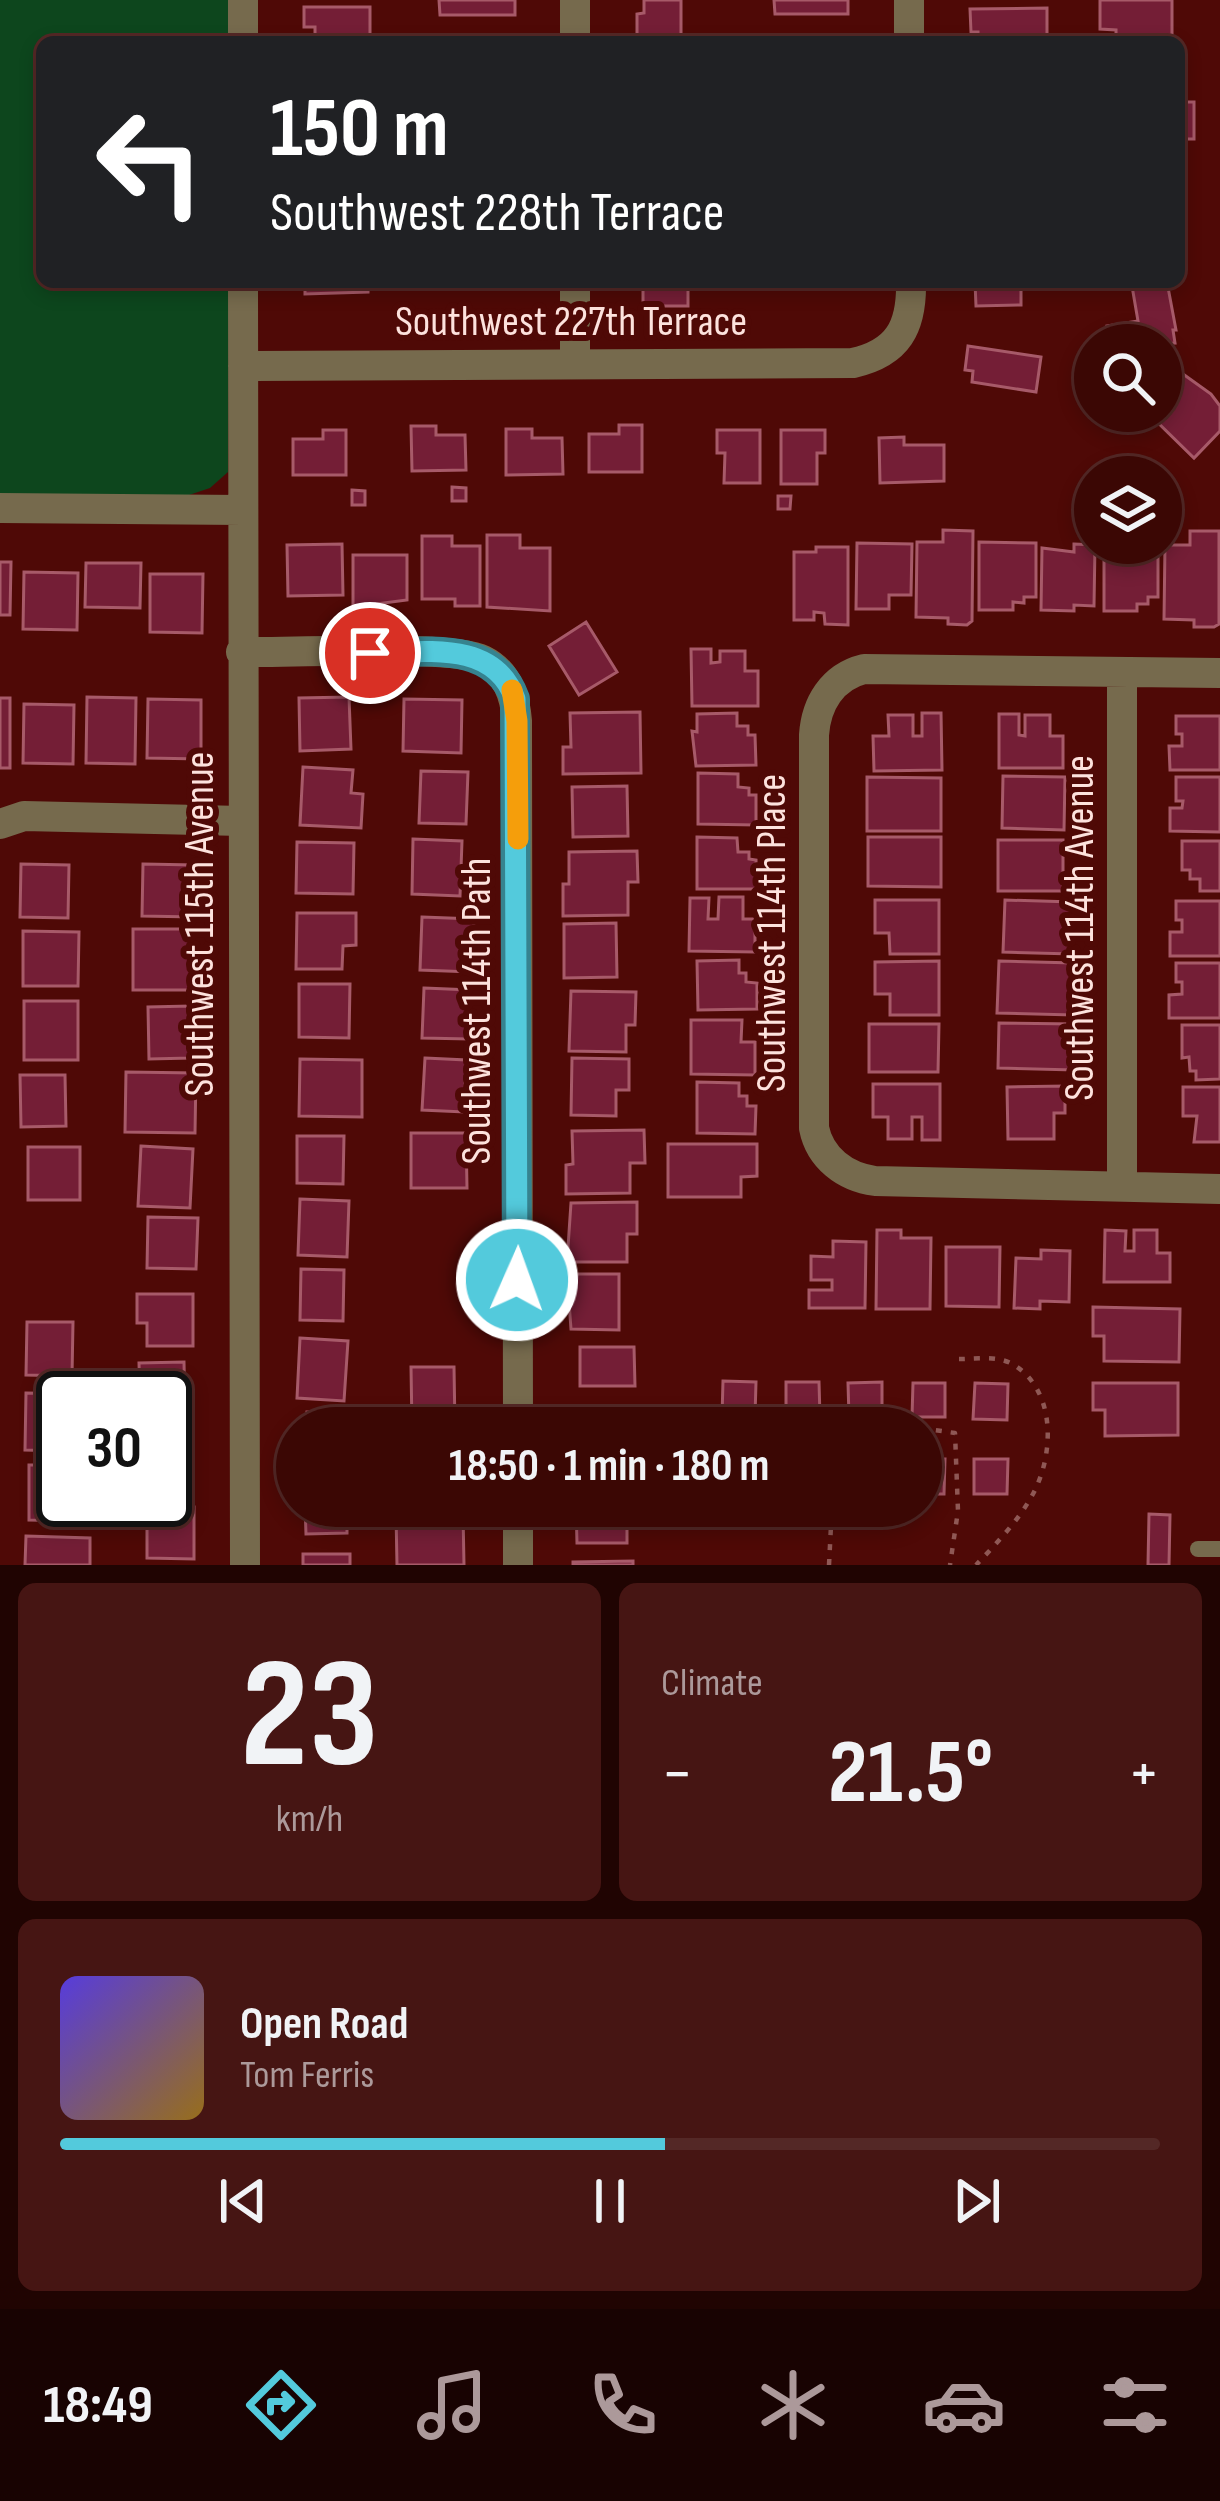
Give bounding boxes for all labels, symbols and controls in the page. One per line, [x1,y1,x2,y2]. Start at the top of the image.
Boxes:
text: 150 m [270,79,449,180]
icon: left [72,84,228,240]
text: Southwest 228th Terrace [270,181,724,246]
street label: Southwest 227th Terrace [395,297,747,348]
map controls [1074,324,1182,564]
button: search [1074,324,1182,432]
button: layers [1074,456,1182,564]
pin [319,602,421,704]
icon: arrive [337,620,403,686]
street label: Southwest 115th Avenue [175,752,226,1097]
street label: Southwest 114th Avenue [1055,755,1106,1101]
street label: Southwest 114th Place [747,774,798,1092]
street label: Southwest 114th Path [452,857,503,1165]
position arrow [454,1217,580,1343]
speed limit sign: 30 [36,1371,192,1527]
text: 18:50 · 1 min · 180 m [449,1439,769,1494]
text: 23 [240,1624,379,1811]
text: Climate [661,1660,763,1707]
text: 21.5° [828,1720,993,1828]
text: − [661,1735,693,1814]
text: + [1128,1735,1160,1814]
text: km/h [276,1796,343,1843]
text: Open Road [240,1997,408,2052]
text: Tom Ferris [240,2052,374,2099]
icon: previous [210,2168,276,2234]
icon: pause [577,2168,643,2234]
icon: next [944,2168,1010,2234]
icon: directions [239,2363,323,2447]
icon: music [410,2363,494,2447]
icon: phone [581,2363,665,2447]
icon: climate [751,2363,835,2447]
icon: car [922,2363,1006,2447]
icon: filters [1093,2363,1177,2447]
text: 18:49 [43,2373,153,2438]

